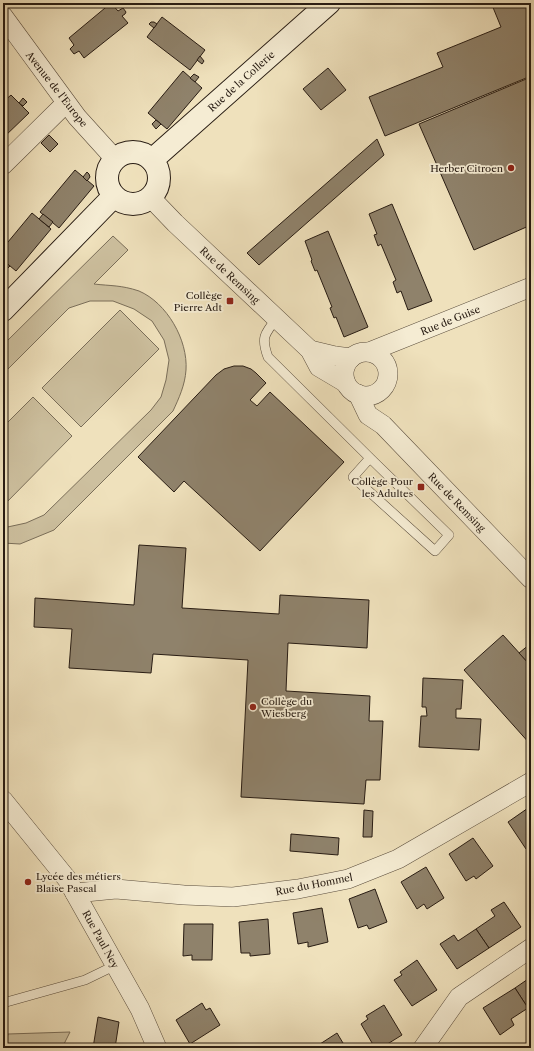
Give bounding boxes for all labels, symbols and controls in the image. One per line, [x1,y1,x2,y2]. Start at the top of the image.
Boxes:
street label: Avenue de l'Europe [22,48,91,130]
street label: Rue de la Collerie [205,48,278,115]
place label: Herber Citroen [430,162,504,175]
marker: Herber Citroen [506,163,516,173]
street label: Rue de Remsing [197,244,263,307]
place label: Collège Pierre Adt [174,289,222,314]
marker: Collège Pierre Adt [225,296,235,306]
street label: Rue de Guise [418,302,482,338]
street label: Rue de Remsing [425,470,489,535]
place label: Collège Pour les Adultes [351,475,414,500]
marker: Collège Pour les Adultes [416,482,426,492]
place label: Collège du Wiesberg [260,695,312,720]
marker: Collège du Wiesberg [248,702,258,712]
place label: Lycée des métiers Blaise Pascal [36,870,121,895]
street label: Rue du Hommel [274,871,354,898]
marker: Lycée des métiers Blaise Pascal [23,877,33,887]
street label: Rue Paul Ney [79,908,122,971]

